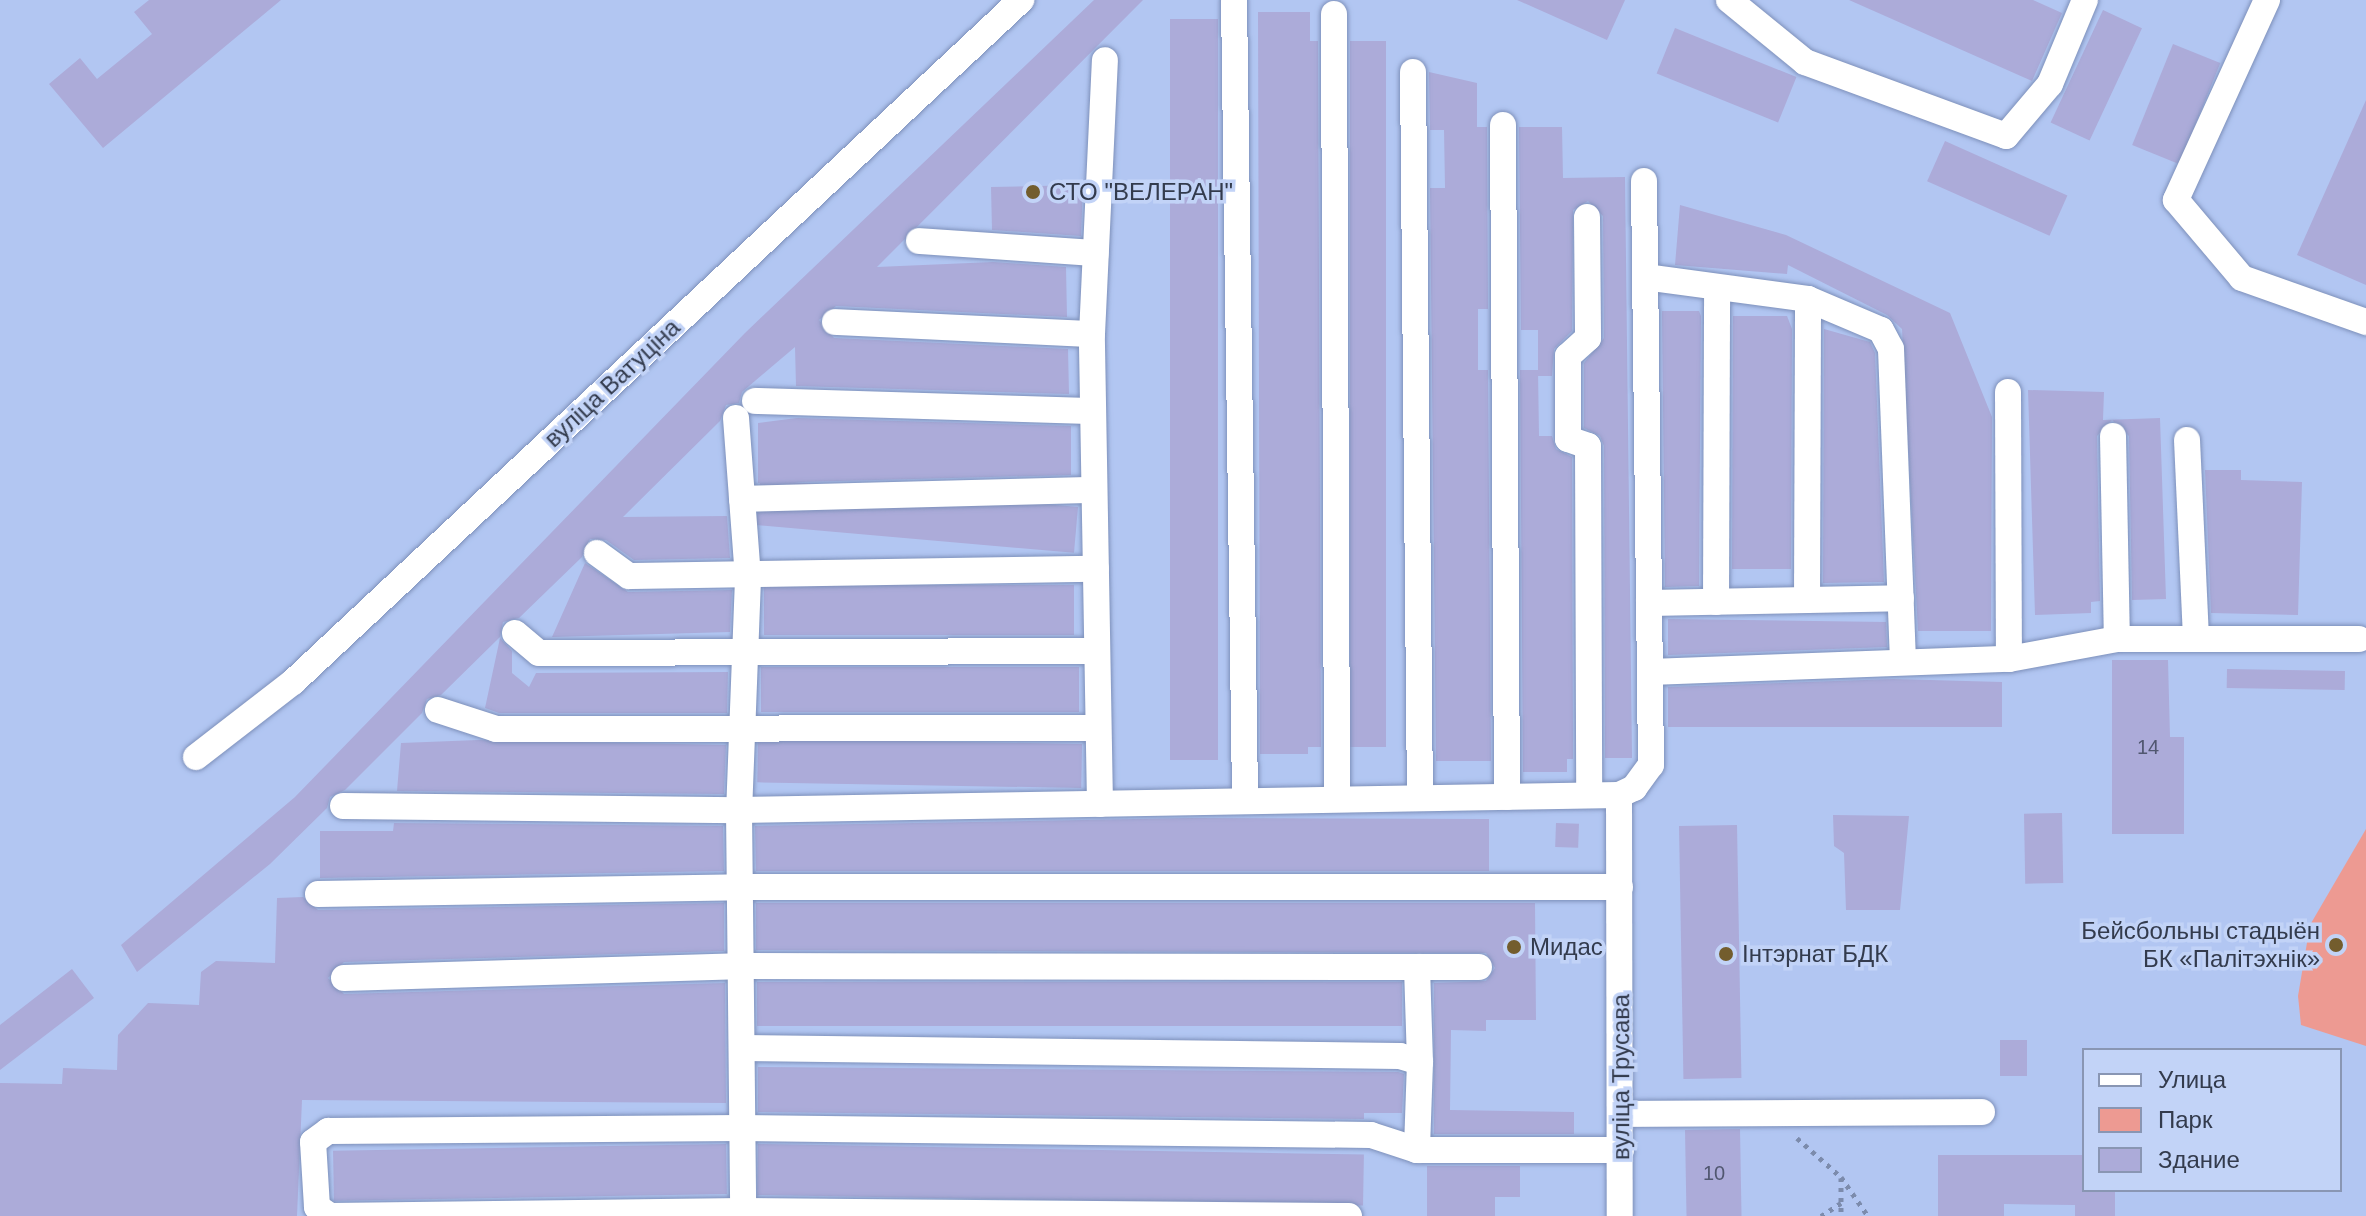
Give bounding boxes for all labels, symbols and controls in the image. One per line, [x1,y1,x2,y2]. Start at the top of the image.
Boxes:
place label: СТО "ВЕЛЕРАН" [1049,178,1233,206]
marker: СТО "ВЕЛЕРАН" [1024,183,1042,201]
street label: вуліца Ватуціна [538,313,686,453]
house number: 14 [2137,735,2159,759]
place label: Бейсбольны стадыён БК «Палітэхнік» [2081,917,2320,973]
place label: Мидас [1530,933,1603,961]
marker: Бейсбольны стадыён БК «Палітэхнік» [2327,936,2345,954]
marker: Мидас [1505,938,1523,956]
place label: Інтэрнат БДК [1742,940,1888,968]
marker: Інтэрнат БДК [1717,945,1735,963]
street label: вуліца Трусава [1607,994,1635,1160]
legend [2082,1048,2342,1192]
text: Улица [2158,1066,2226,1093]
text: Парк [2158,1106,2212,1133]
text: Здание [2158,1146,2240,1173]
house number: 10 [1703,1161,1725,1185]

